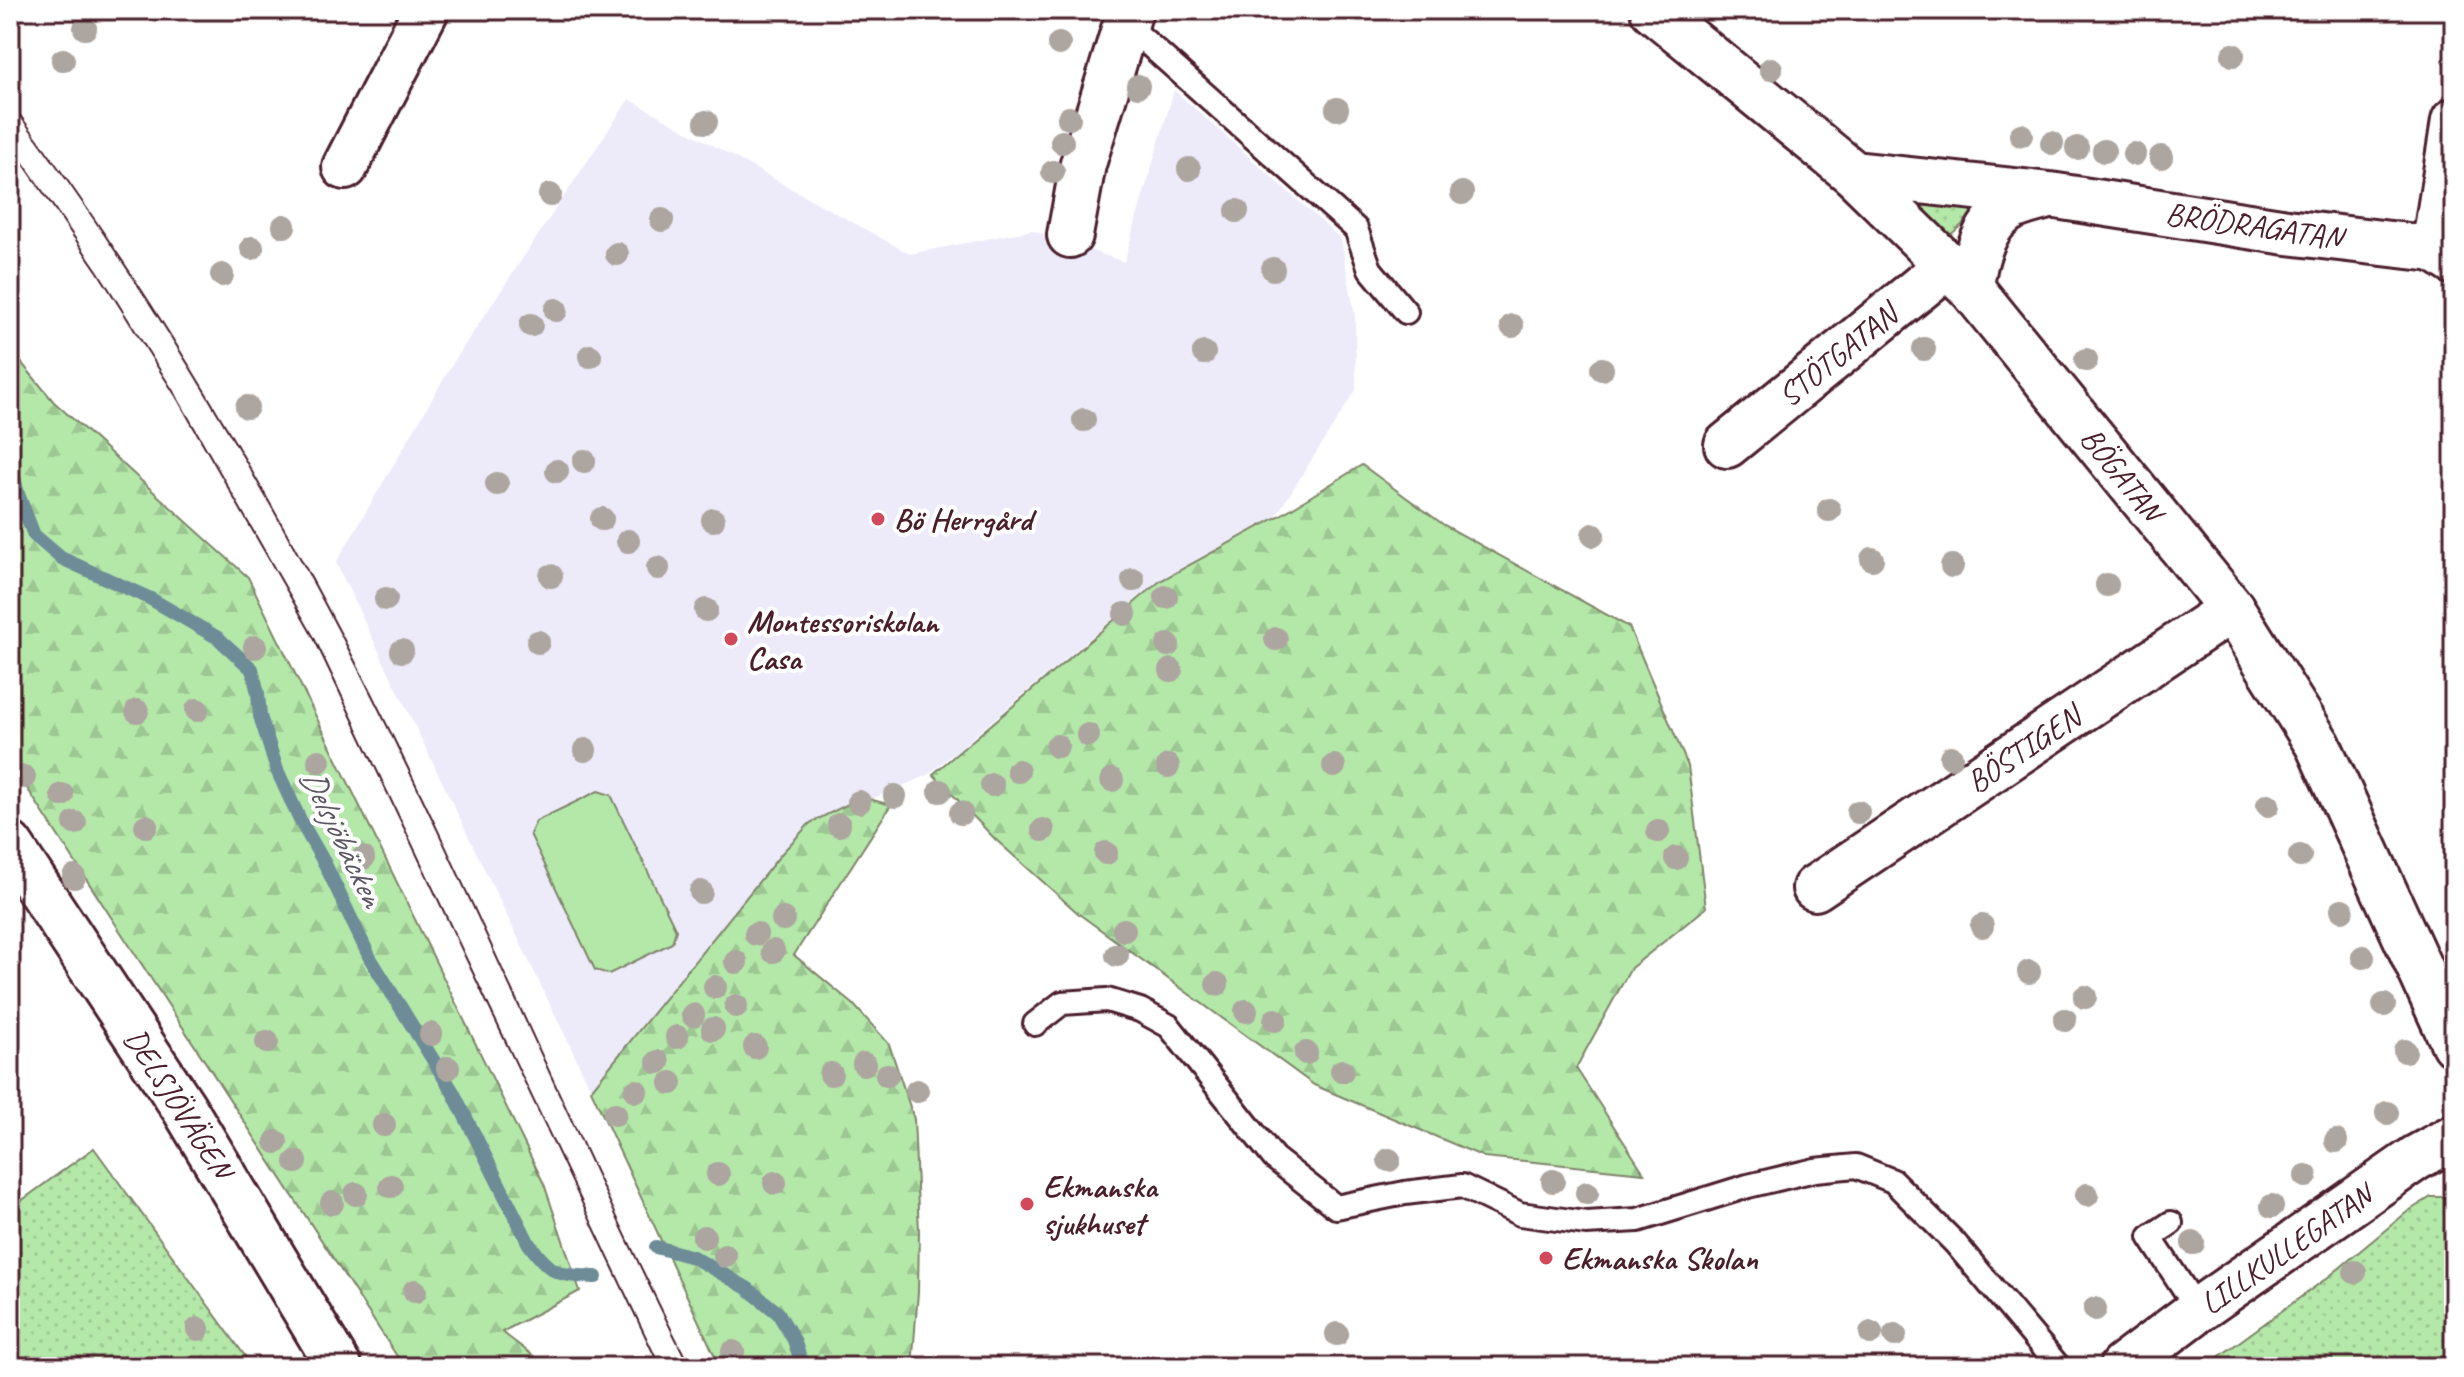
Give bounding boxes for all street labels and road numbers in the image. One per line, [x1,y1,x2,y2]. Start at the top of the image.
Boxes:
street label: BRÖDRAGATAN [2163,193,2350,259]
street label: STÖTGATAN [1769,292,1909,416]
street label: BÖGATAN [2071,419,2175,534]
street label: BÖSTIGEN [1959,694,2092,802]
street label: DELSJÖVÄGEN [115,1020,245,1190]
street label: LILLKULLEGATAN [2192,1172,2384,1324]

